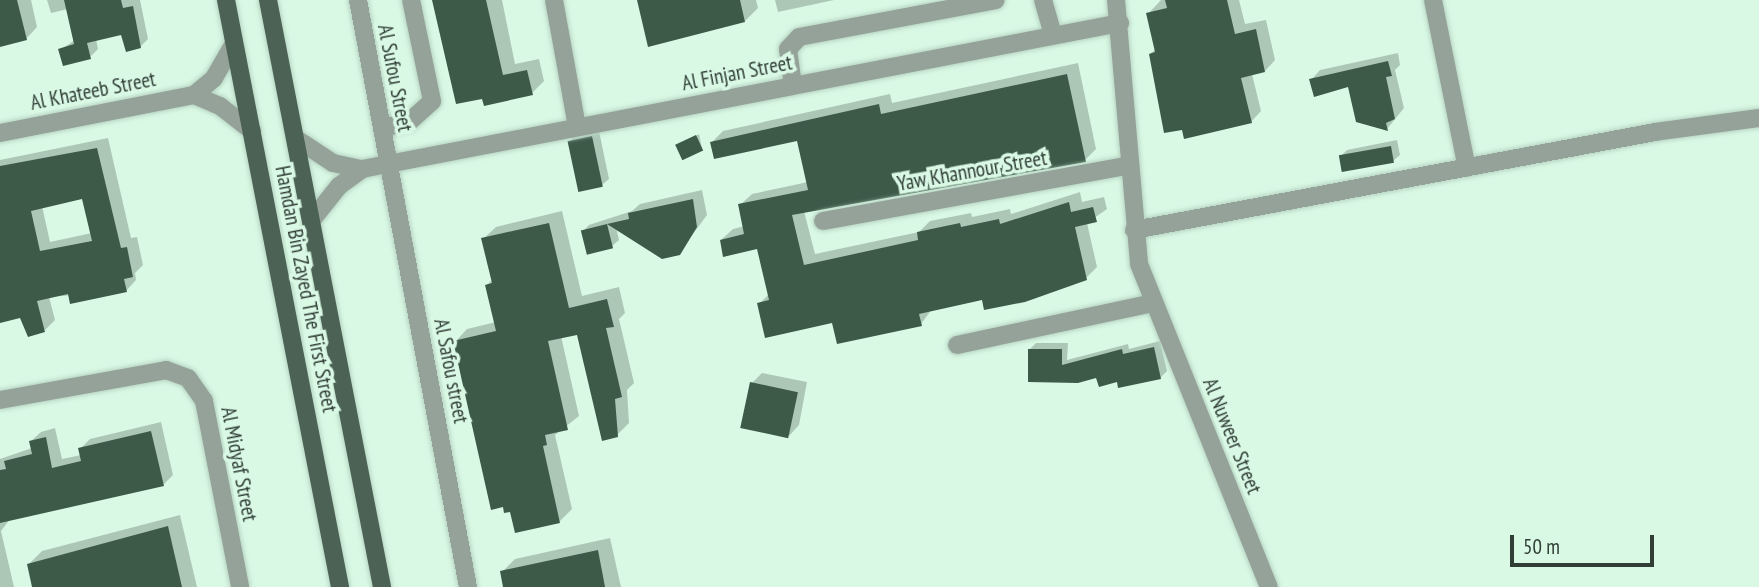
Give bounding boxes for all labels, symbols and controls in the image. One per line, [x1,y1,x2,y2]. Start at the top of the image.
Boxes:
street label: Al Sufou Street [372,22,418,134]
street label: Al Finjan Street [680,50,794,96]
street label: Al Khateeb Street [28,67,158,115]
street label: Yaw Khannour Street [895,145,1049,197]
street label: Hamdan Bin Zayed The First Street [270,163,342,415]
street label: Al Safou street [429,317,473,425]
street label: Al Nuweer Street [1197,374,1267,498]
street label: Al Midyaf Street [216,405,262,523]
scale bar [1514,520,1658,564]
text: 50 m [1523,533,1560,560]

